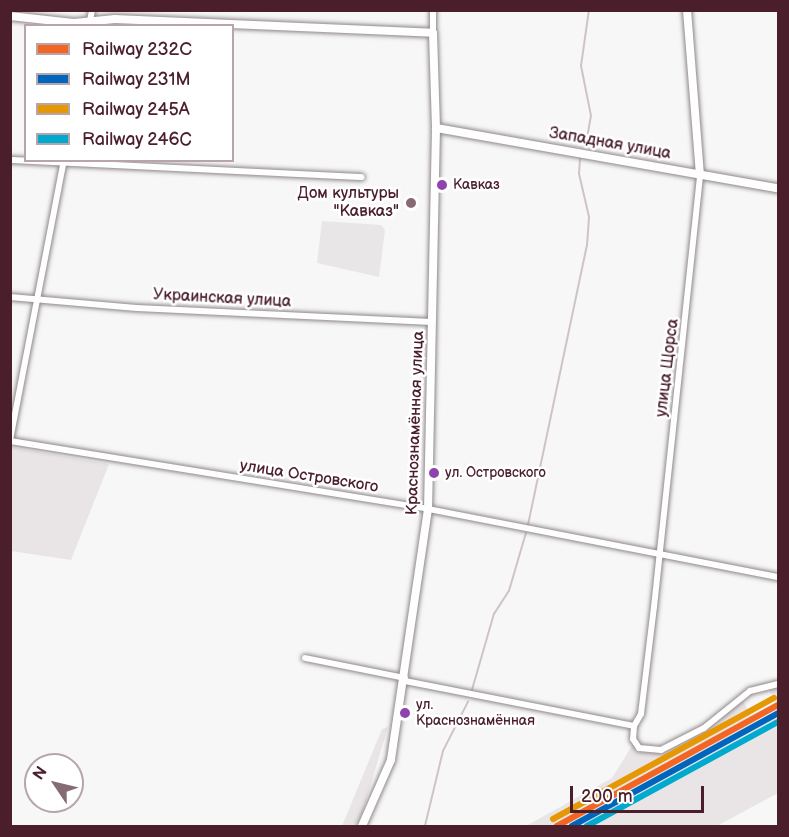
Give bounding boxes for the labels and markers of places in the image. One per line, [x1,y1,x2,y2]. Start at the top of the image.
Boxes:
place label: Кавказ [453,177,500,193]
marker: Кавказ [436,179,448,191]
place label: Дом культуры "Кавказ" [298,184,399,222]
marker: Дом культуры "Кавказ" [404,196,418,210]
place label: ул. Островского [445,465,546,481]
marker: ул. Островского [428,467,440,479]
place label: ул. Краснознамённая [416,697,535,730]
marker: ул. Краснознамённая [399,707,411,719]

